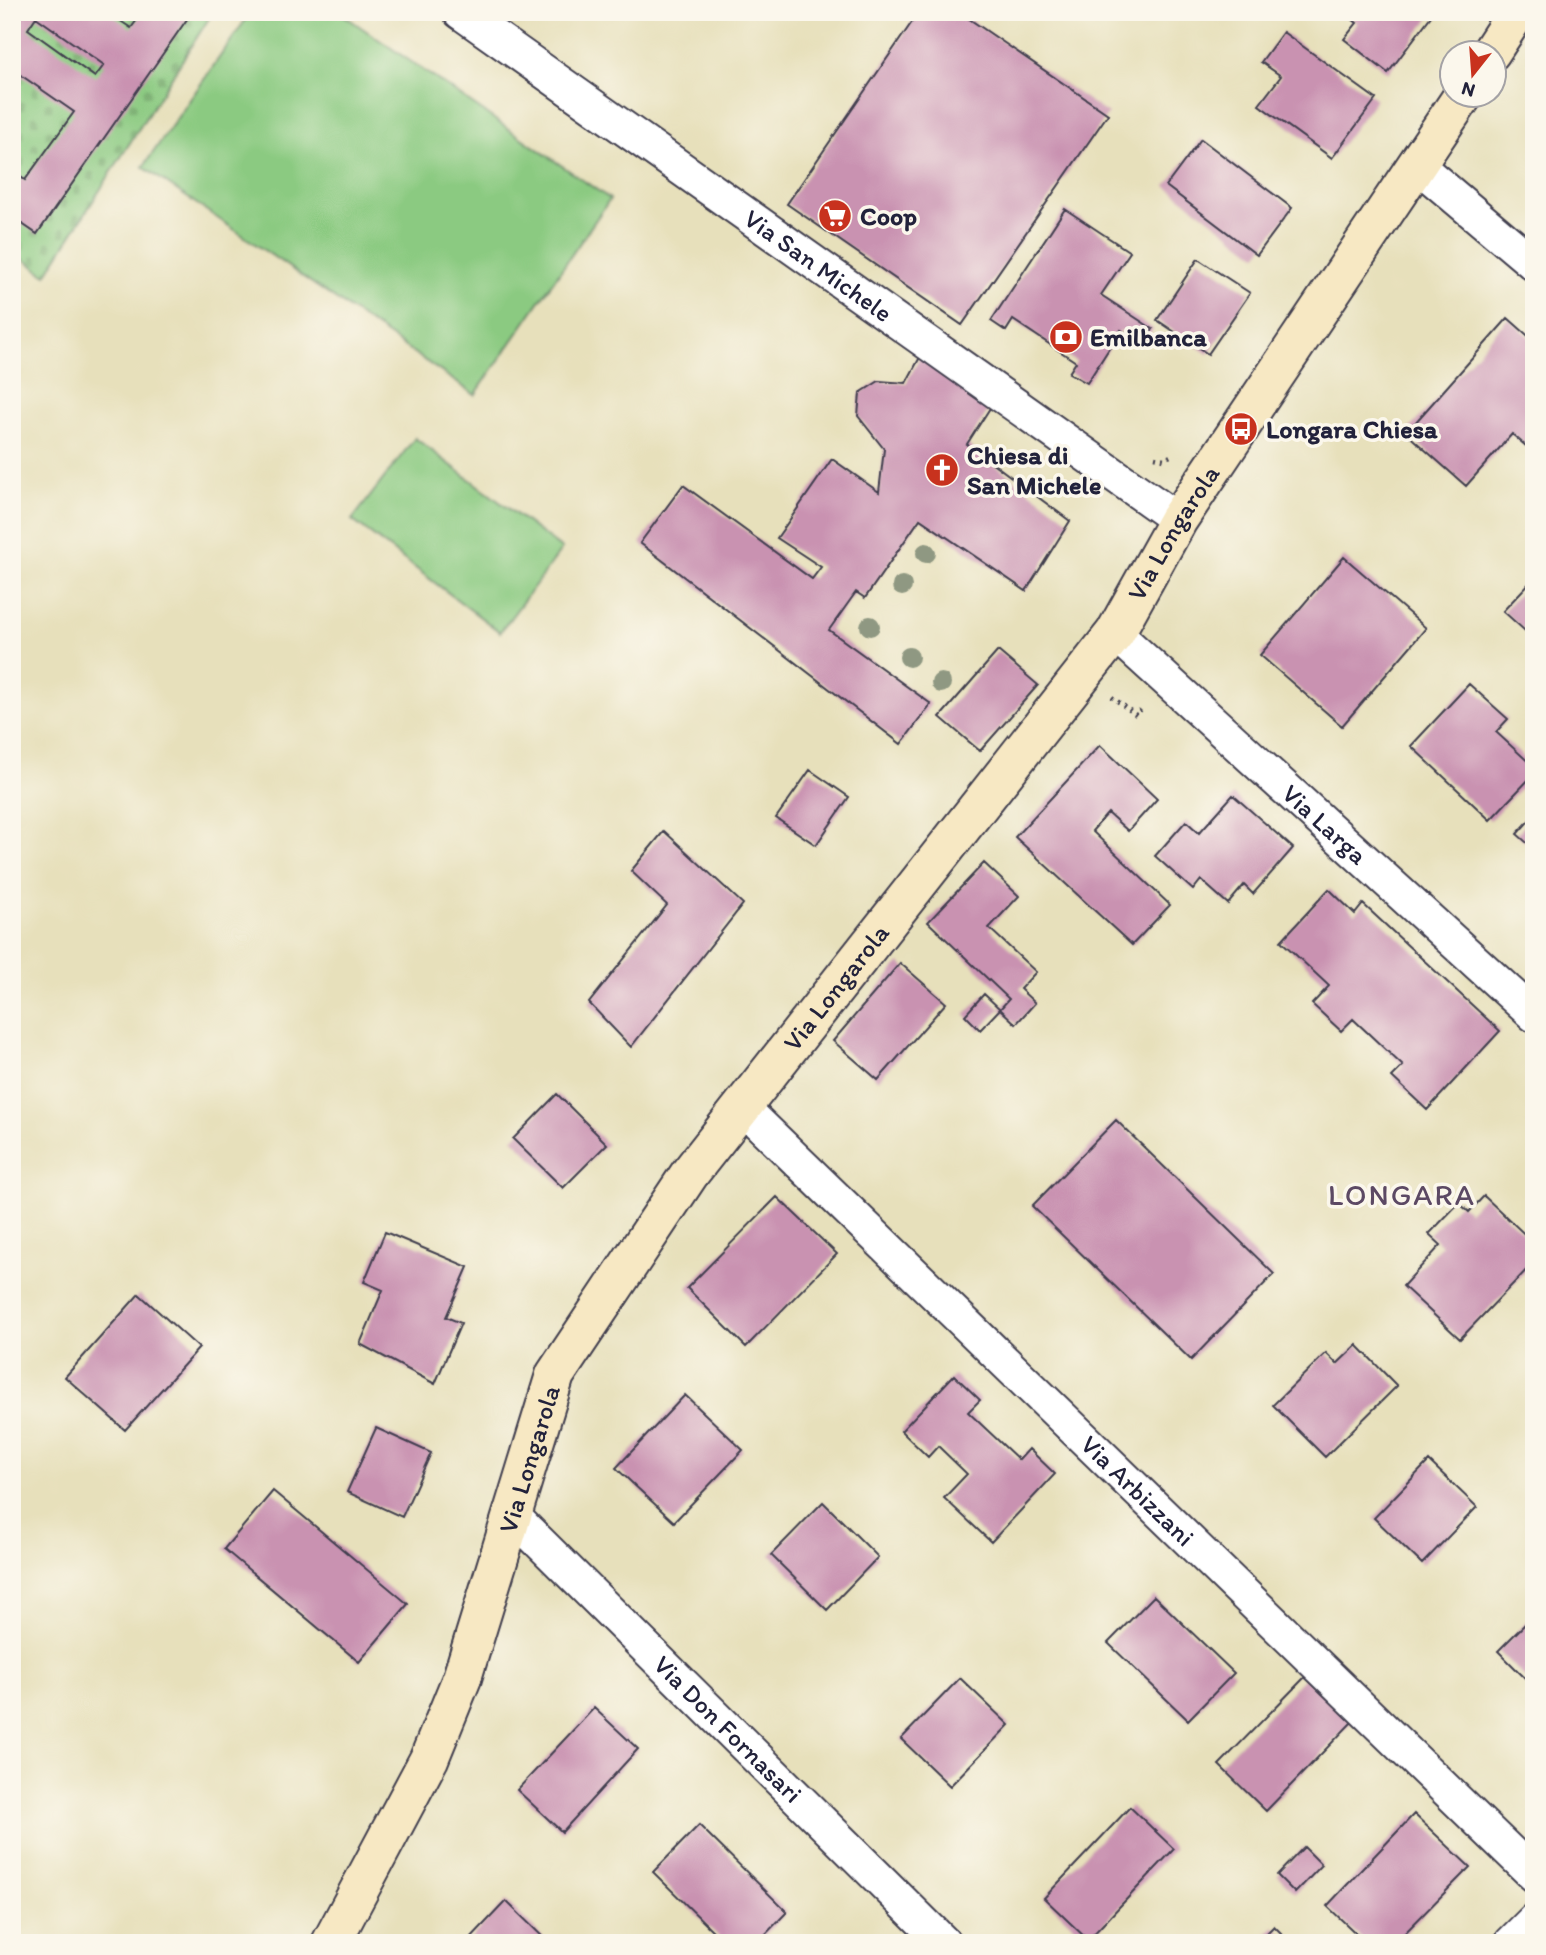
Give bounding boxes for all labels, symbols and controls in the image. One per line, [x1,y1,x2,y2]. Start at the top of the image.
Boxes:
north arrow [1438,38,1508,108]
text: N [1459,77,1478,103]
supermarket icon: Coop [816,197,854,235]
place label: Coop [860,200,917,232]
street label: Via San Michele [738,202,899,329]
bank icon: Emilbanca [1047,318,1085,356]
place label: Emilbanca [1090,321,1207,353]
bus stop icon: Longara Chiesa [1222,410,1260,448]
place label: Longara Chiesa [1266,413,1438,445]
place label: Chiesa di San Michele [967,439,1101,501]
church icon: Chiesa di San Michele [923,451,961,489]
street label: Via Longarola [1120,458,1227,606]
street label: Via Larga [1276,777,1375,872]
street label: Via Longarola [776,917,896,1057]
district label: LONGARA [1328,1176,1476,1213]
street label: Via Longarola [491,1381,567,1537]
street label: Via Arbizzani [1074,1428,1201,1553]
street label: Via Don Fornasari [647,1649,809,1809]

